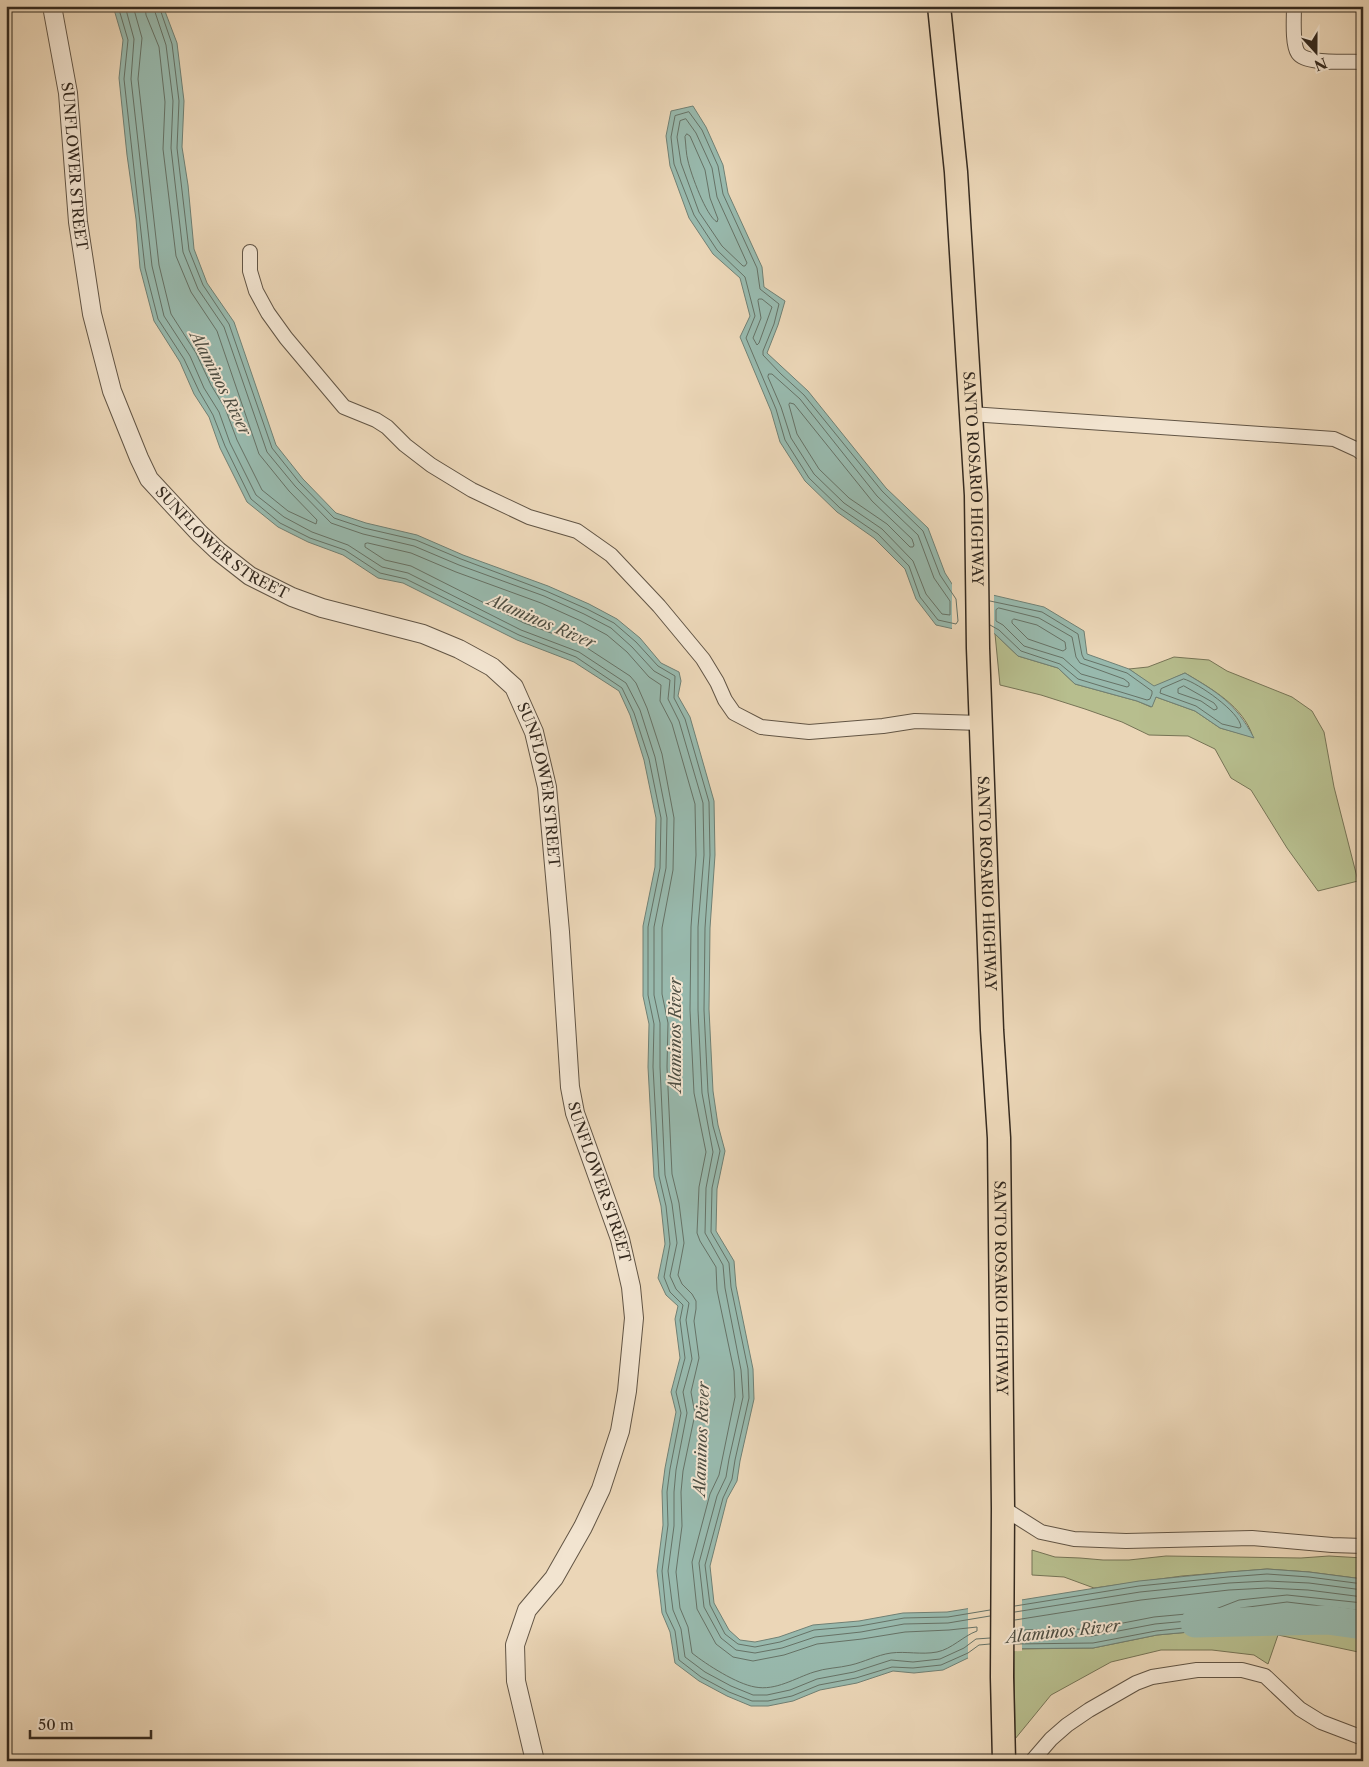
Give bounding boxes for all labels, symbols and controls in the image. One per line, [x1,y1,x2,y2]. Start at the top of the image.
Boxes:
north arrow [1292,28,1342,78]
text: N [1312,54,1330,75]
street label: SUNFLOWER STREET [57,81,92,252]
water label: Alaminos River [185,325,257,440]
street label: SANTO ROSARIO HIGHWAY [959,371,987,587]
street label: SUNFLOWER STREET [152,482,293,603]
water label: Alaminos River [483,588,600,653]
street label: SUNFLOWER STREET [513,699,564,869]
street label: SANTO ROSARIO HIGHWAY [974,775,1001,992]
water label: Alaminos River [665,976,685,1095]
street label: SUNFLOWER STREET [564,1100,635,1265]
street label: SANTO ROSARIO HIGHWAY [990,1180,1012,1396]
water label: Alaminos River [689,1380,713,1500]
water label: Alaminos River [1002,1615,1123,1647]
scale bar [30,1707,151,1739]
text: 50 m [38,1715,74,1734]

